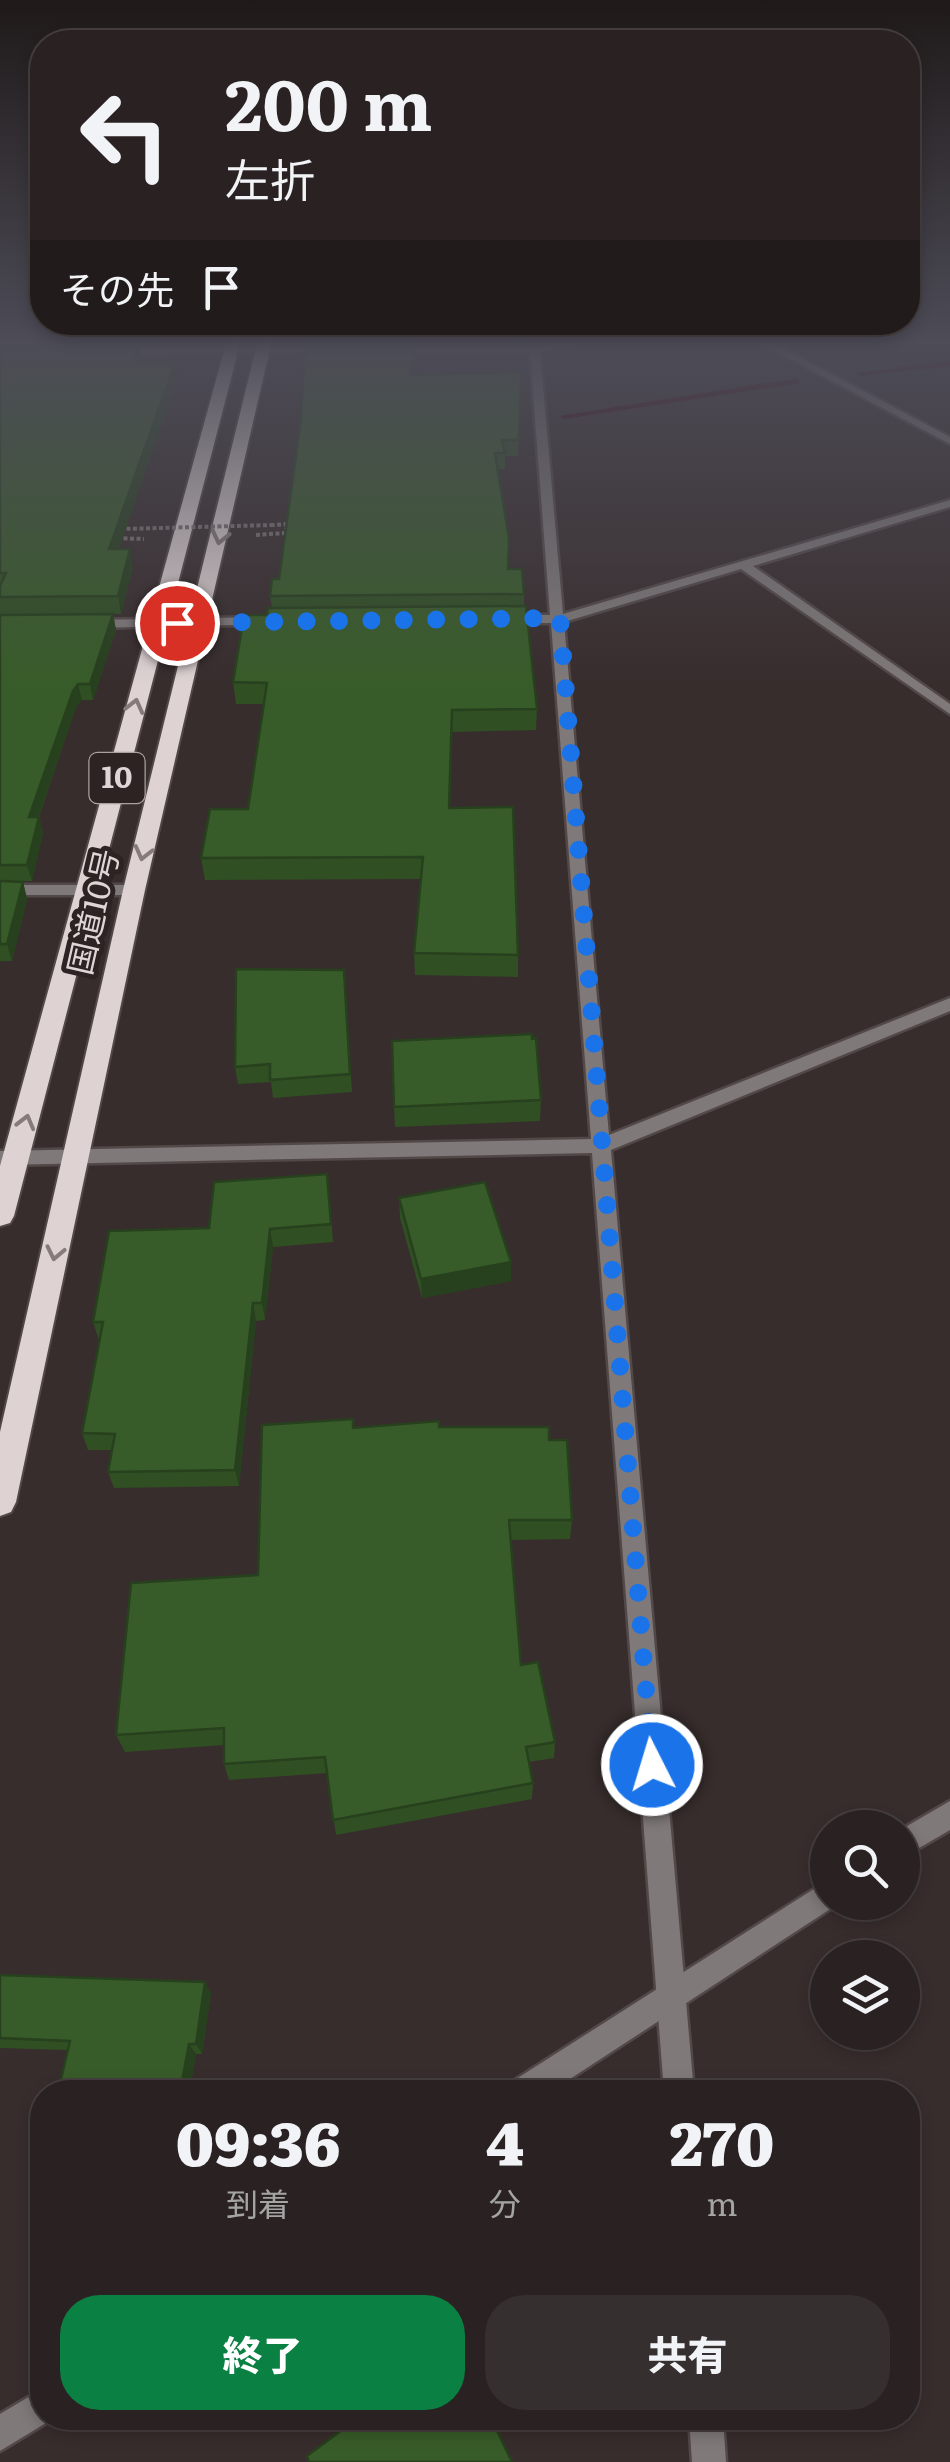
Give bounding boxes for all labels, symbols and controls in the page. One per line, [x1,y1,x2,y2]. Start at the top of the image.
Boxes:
text: 200 m [225,49,433,153]
icon: left [60,70,190,200]
text: 左折 [225,144,315,211]
text: その先 [60,259,174,316]
icon: arrive [194,260,249,315]
one-way arrow [210,528,231,545]
pin [135,581,220,666]
icon: arrive [150,596,205,651]
one-way arrow [123,698,144,715]
road number: 10 [90,753,144,803]
street label: 国道10号 [53,844,129,979]
one-way arrow [134,844,155,861]
one-way arrow [14,1113,35,1131]
one-way arrow [45,1244,66,1261]
position arrow [600,1713,704,1817]
map controls [810,1810,920,2050]
button: search [810,1810,920,1920]
button: layers [810,1940,920,2050]
text: 09:36 [176,2095,340,2184]
text: 4 [486,2095,524,2184]
text: 270 [670,2095,774,2184]
text: 到着 [226,2178,290,2226]
text: 分 [489,2178,521,2226]
text: m [706,2178,738,2226]
button: 終了 [60,2295,465,2410]
button: 共有 [485,2295,890,2410]

